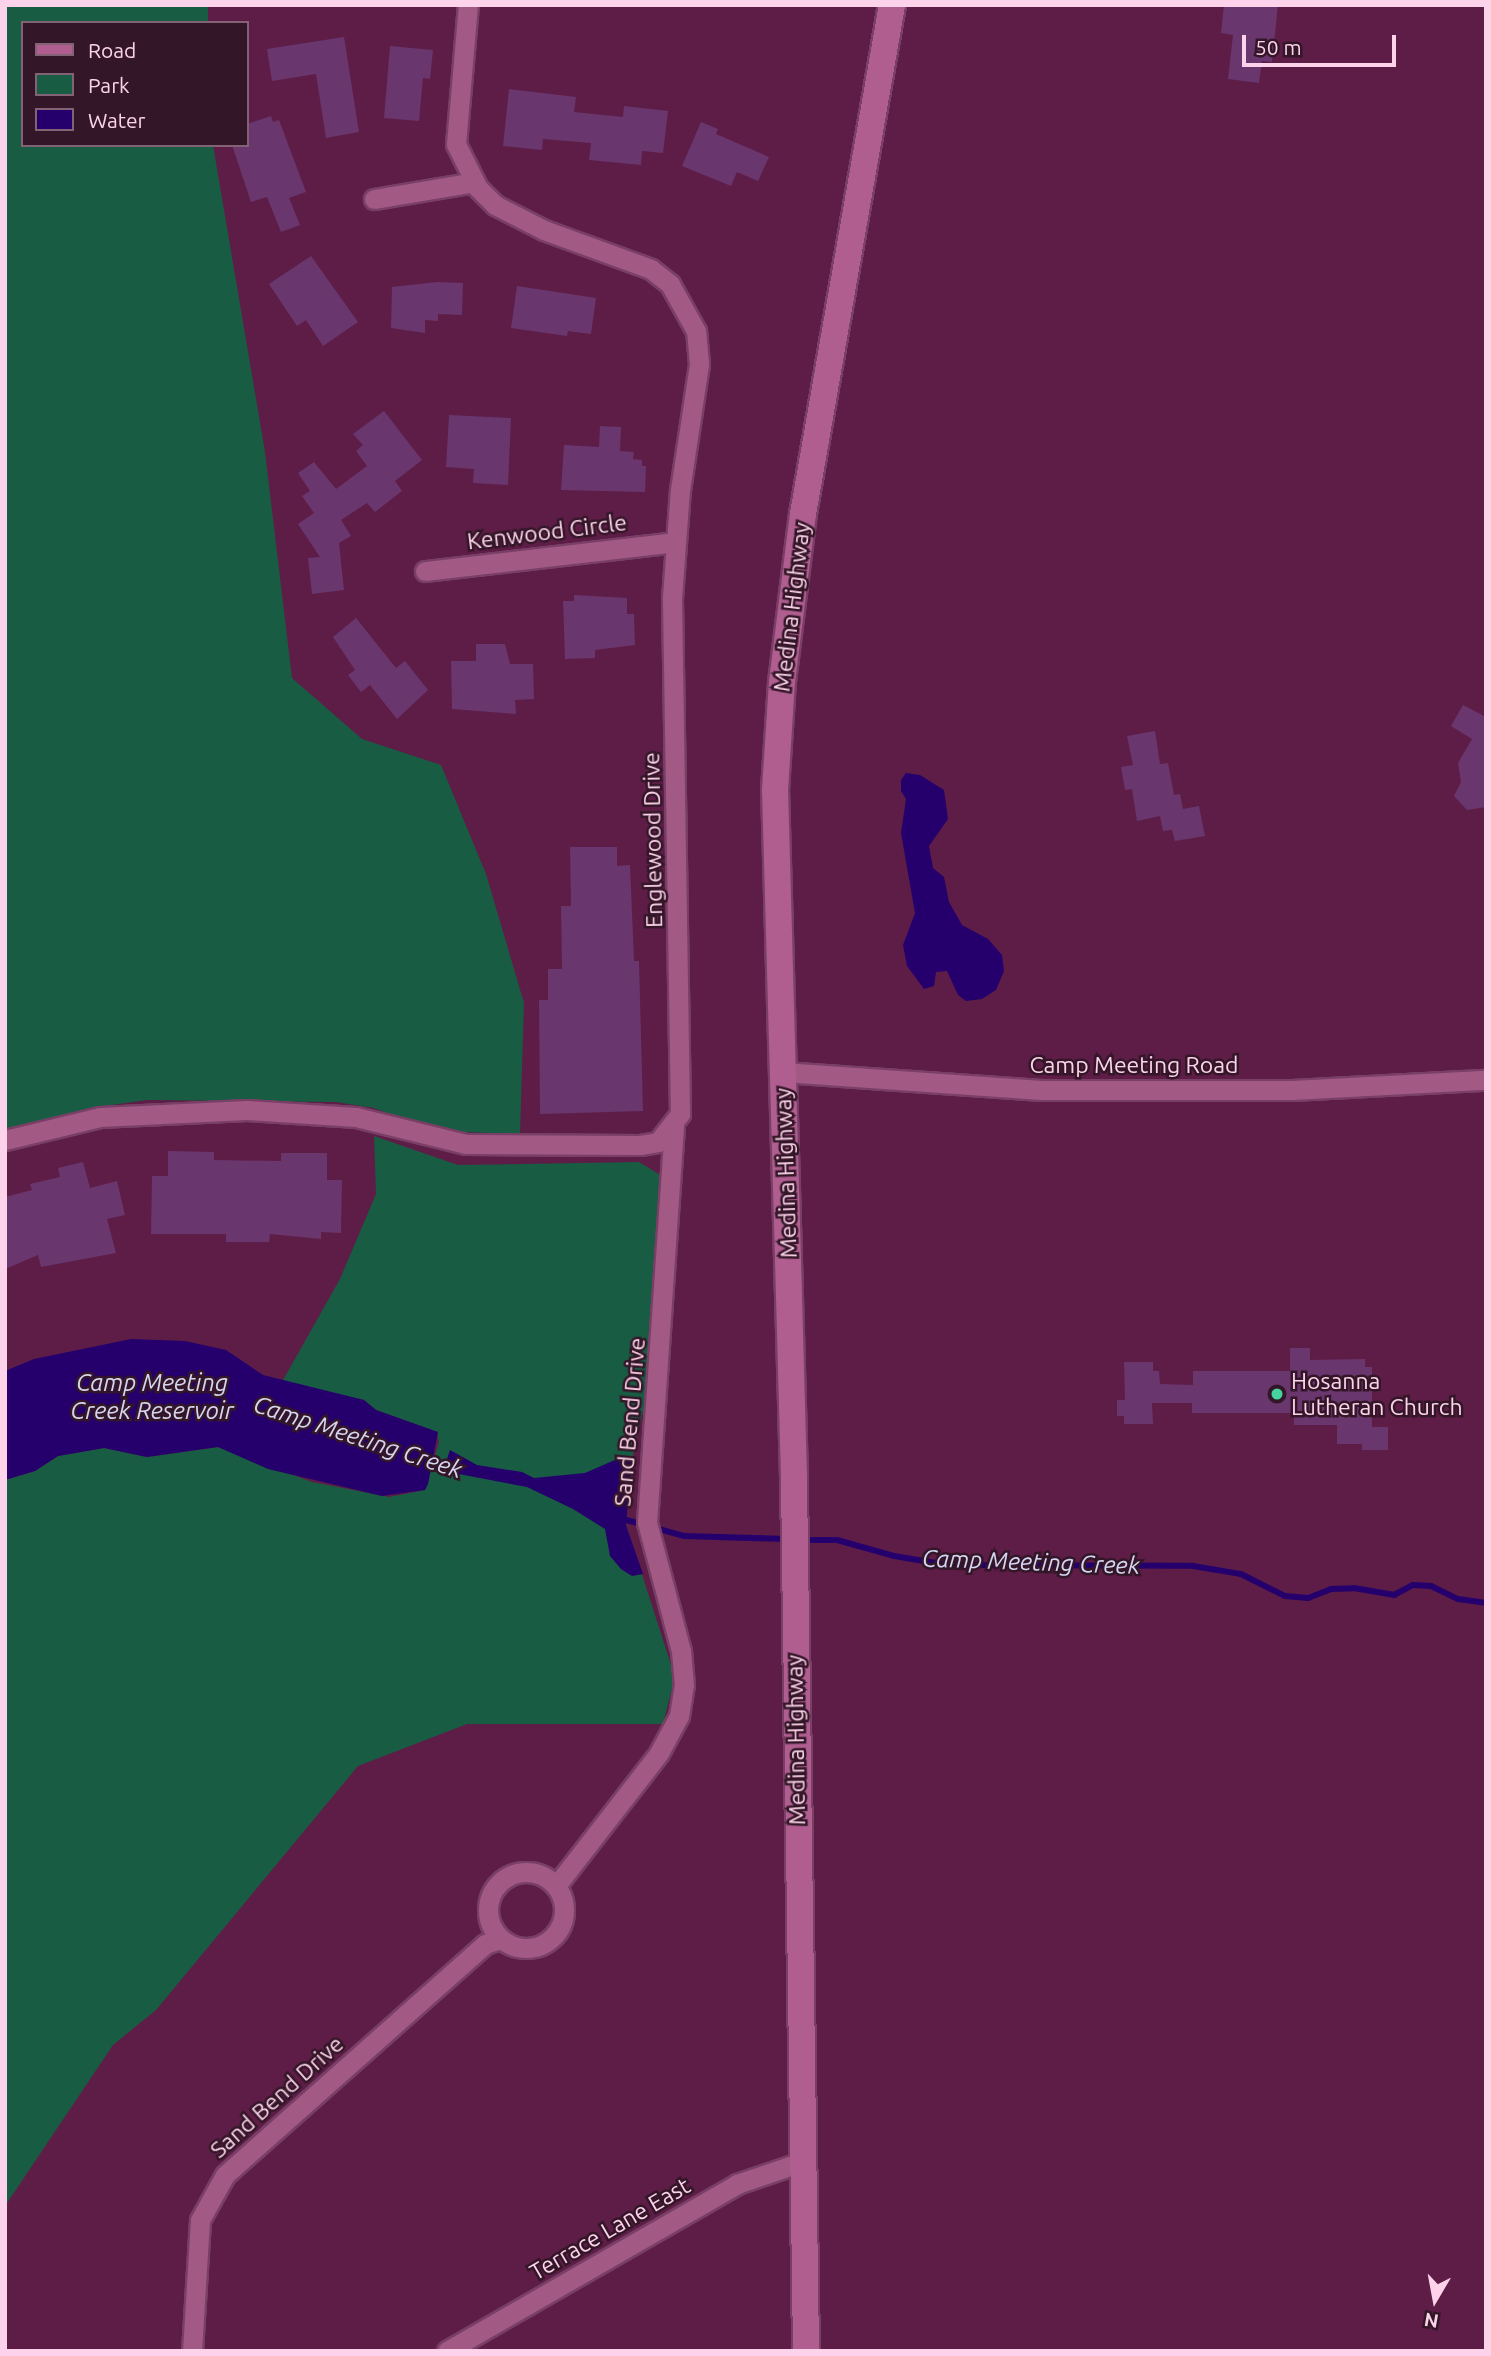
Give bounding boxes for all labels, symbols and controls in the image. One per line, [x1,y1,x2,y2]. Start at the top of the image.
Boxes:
legend [21,21,248,147]
scale bar [1246,21,1400,65]
text: 50 m [1255,35,1302,59]
text: Road [88,38,136,62]
text: Park [88,73,130,97]
text: Water [88,108,146,132]
street label: Kenwood Circle [466,509,628,555]
street label: Medina Highway [768,521,816,693]
street label: Englewood Drive [638,752,668,928]
street label: Camp Meeting Road [1029,1051,1239,1079]
street label: Medina Highway [769,1087,803,1259]
street label: Sand Bend Drive [609,1336,651,1508]
place label: Hosanna Lutheran Church [1291,1367,1463,1421]
water label: Camp Meeting Creek Reservoir [70,1369,234,1425]
marker: Hosanna Lutheran Church [1269,1386,1285,1402]
water label: Camp Meeting Creek [250,1390,466,1484]
water label: Camp Meeting Creek [921,1544,1141,1580]
street label: Medina Highway [781,1654,811,1826]
street label: Sand Bend Drive [205,2030,349,2164]
street label: Terrace Lane East [525,2172,695,2286]
north arrow [1400,2265,1470,2335]
text: N [1422,2309,1440,2333]

